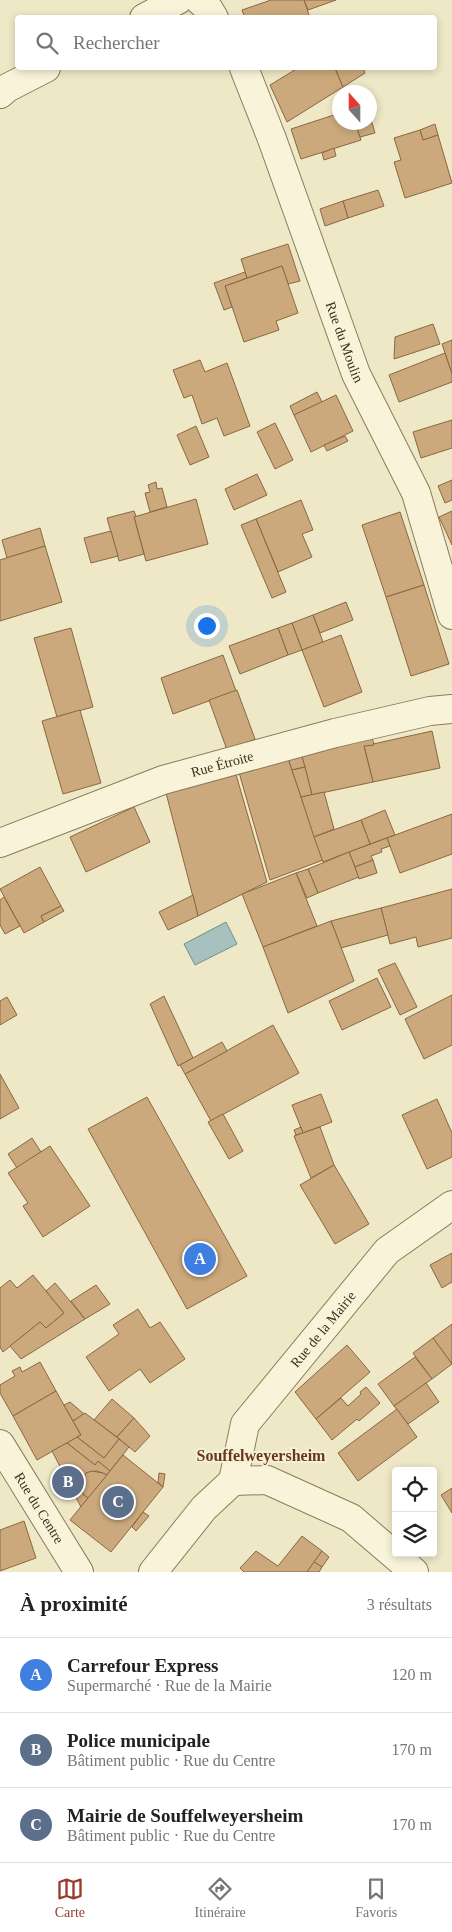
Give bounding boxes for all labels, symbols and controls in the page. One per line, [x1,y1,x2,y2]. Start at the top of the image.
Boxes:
search box [15,15,437,70]
icon: search [33,29,61,57]
text: Rechercher [73,32,160,53]
north arrow [332,85,377,130]
street label: Rue du Moulin [323,300,366,385]
your location [194,613,220,639]
street label: Rue Étroite [189,749,255,780]
pin: A [184,1240,216,1278]
street label: Rue de la Mairie [288,1288,359,1370]
district label: Souffelweyersheim [197,1447,326,1465]
pin: B [52,1463,84,1501]
map controls [392,1467,437,1557]
button: locate [392,1467,437,1512]
street label: Rue du Centre [11,1470,67,1546]
pin: C [102,1483,134,1521]
button: layers [392,1512,437,1557]
text: À proximité [20,1592,128,1616]
text: 3 résultats [367,1596,432,1613]
text: Carrefour Express [67,1655,218,1676]
text: A [30,1666,42,1683]
text: 120 m [392,1666,432,1683]
text: Supermarché · Rue de la Mairie [67,1677,272,1694]
text: Police municipale [67,1730,210,1751]
text: B [31,1741,41,1758]
text: 170 m [392,1741,432,1758]
text: Bâtiment public · Rue du Centre [67,1752,275,1769]
text: Mairie de Souffelweyersheim [67,1805,303,1826]
text: C [30,1816,42,1833]
text: 170 m [392,1816,432,1833]
text: Bâtiment public · Rue du Centre [67,1827,275,1844]
tab: Carte [55,1875,85,1921]
tab: Itinéraire [195,1875,246,1921]
tab: Favoris [355,1875,397,1921]

